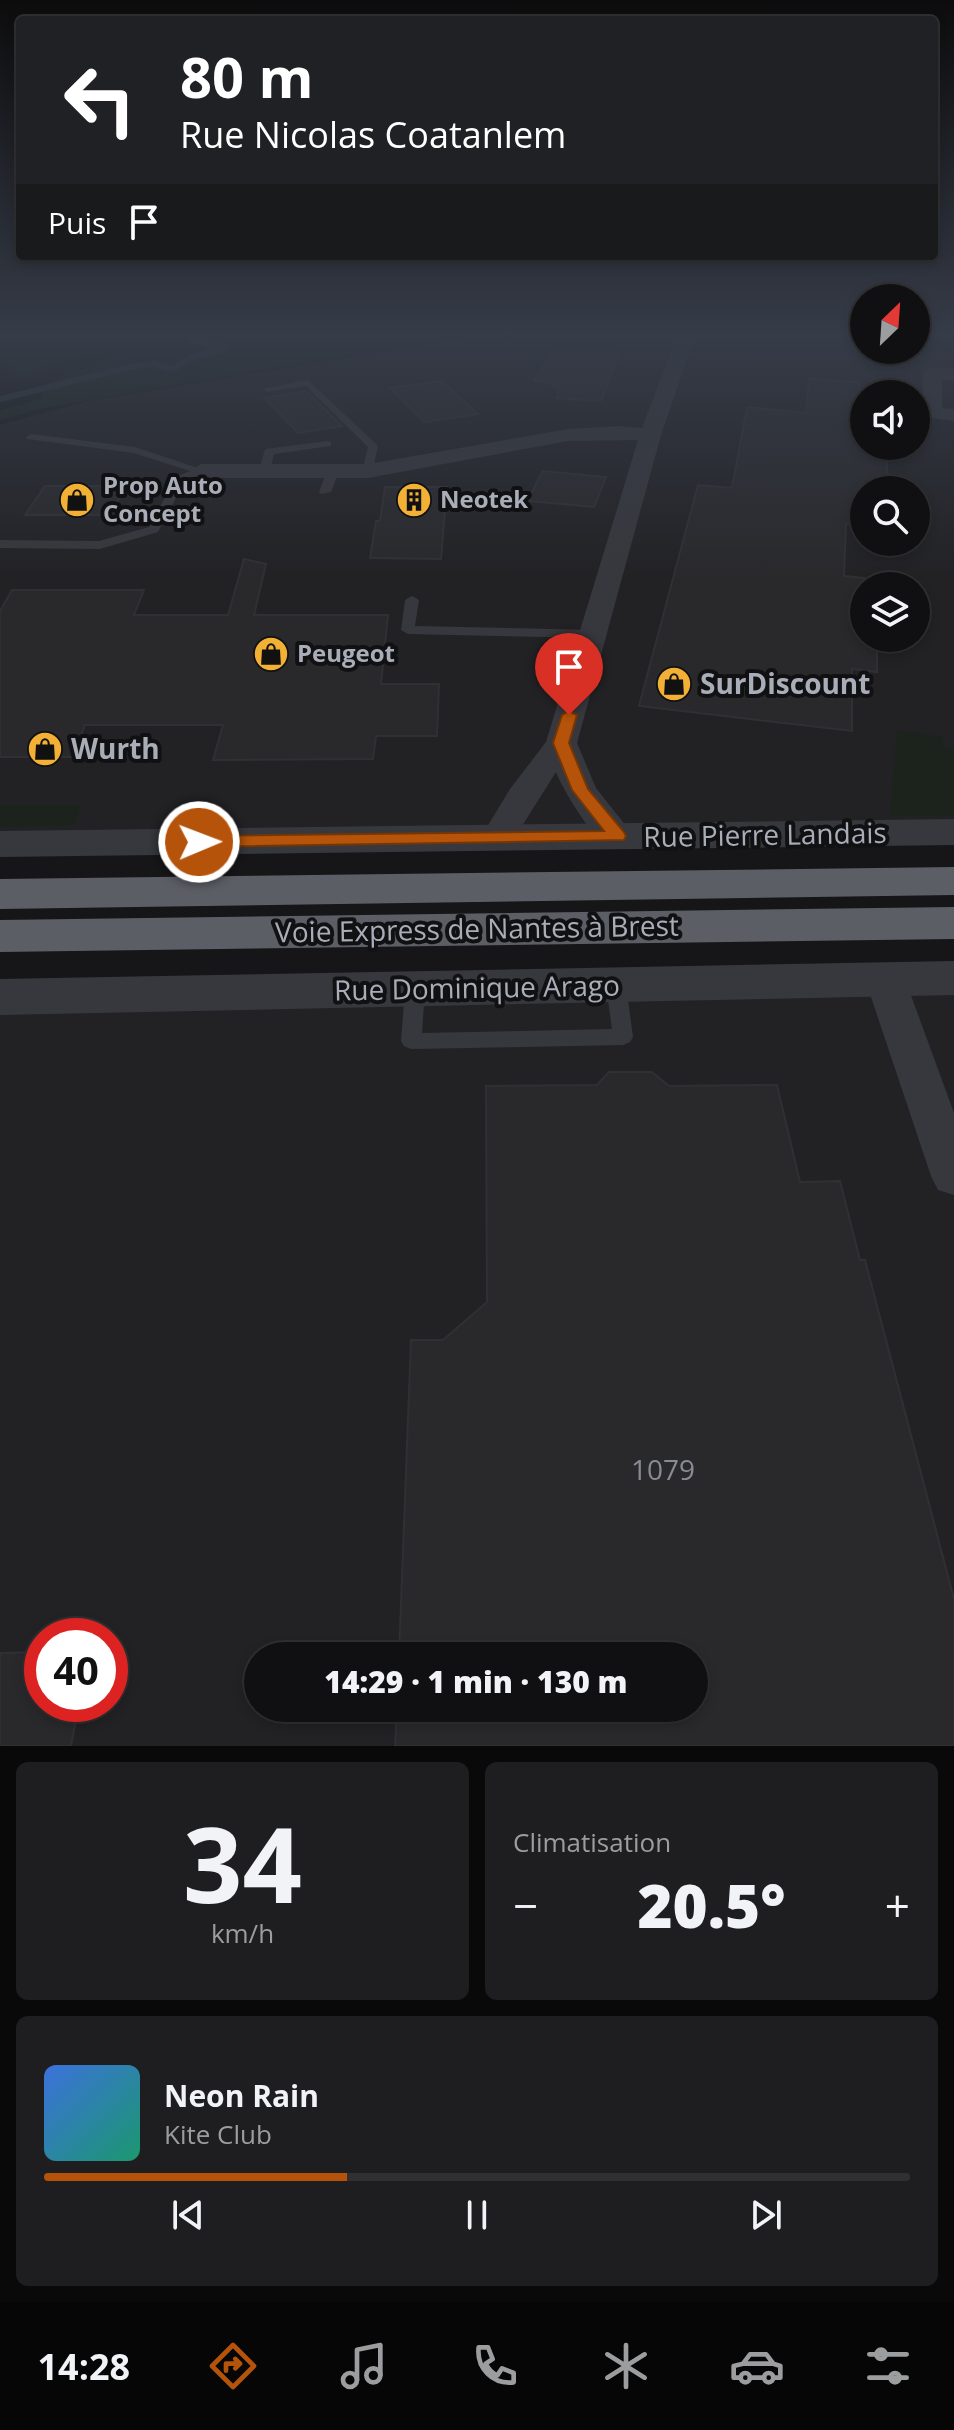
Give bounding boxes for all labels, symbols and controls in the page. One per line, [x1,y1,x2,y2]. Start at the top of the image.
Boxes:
text: 80 m [180,38,314,114]
icon: left [48,48,152,152]
text: Rue Nicolas Coatanlem [180,110,566,159]
icon: arrive [122,200,166,244]
text: Puis [48,202,106,243]
north arrow [850,284,930,364]
map controls [850,284,930,652]
button: sound [850,380,930,460]
place label: Prop Auto Concept [103,468,223,529]
button: search [850,476,930,556]
shop icon: Prop Auto Concept [58,481,96,519]
building icon: Neotek [395,481,433,519]
place label: Neotek [440,482,528,515]
button: layers [850,572,930,652]
pin [535,633,603,715]
shop icon: Peugeot [252,635,290,673]
place label: Peugeot [297,636,395,669]
icon: arrive [547,645,591,689]
place label: SurDiscount [700,664,870,702]
shop icon: SurDiscount [655,665,693,703]
place label: Wurth [71,729,160,767]
shop icon: Wurth [26,730,64,768]
position arrow [157,800,241,884]
street label: Rue Pierre Landais [643,813,887,855]
street label: Voie Express de Nantes à Brest [275,905,679,951]
street label: Rue Dominique Arago [334,966,620,1008]
house number: 1079 [631,1450,695,1488]
speed limit sign: 40 [24,1618,128,1722]
text: 14:29 · 1 min · 130 m [324,1661,628,1702]
text: 34 [183,1792,302,1933]
text: Climatisation [513,1824,671,1860]
text: 20.5° [637,1864,786,1946]
text: − [513,1875,538,1935]
text: + [885,1875,910,1935]
text: km/h [211,1915,274,1951]
text: Neon Rain [164,2075,319,2116]
text: Kite Club [164,2116,272,2152]
icon: previous [166,2193,210,2237]
icon: pause [455,2193,499,2237]
icon: next [744,2193,788,2237]
icon: directions [205,2338,261,2394]
icon: music [336,2338,392,2394]
icon: phone [467,2338,523,2394]
icon: climate [598,2338,654,2394]
icon: car [729,2338,785,2394]
icon: filters [860,2338,916,2394]
text: 14:28 [38,2342,130,2391]

